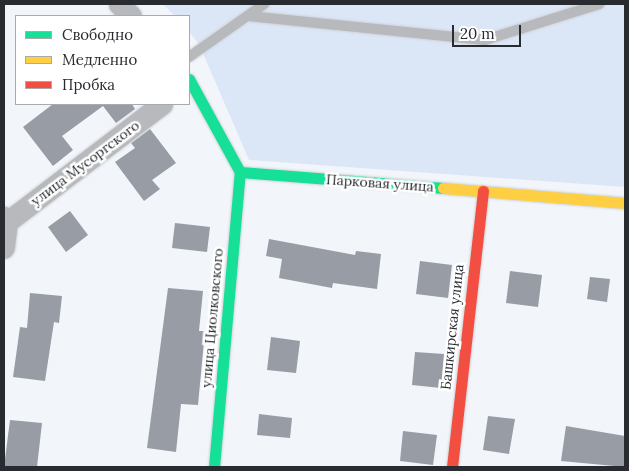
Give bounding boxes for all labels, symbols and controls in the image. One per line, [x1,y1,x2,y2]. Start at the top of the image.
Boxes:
legend [15,15,190,105]
scale bar [454,15,523,47]
text: 20 m [460,24,495,43]
text: Свободно [62,25,133,44]
text: Медленно [62,50,137,69]
text: Пробка [62,75,115,94]
street label: улица Мусоргского [27,117,143,209]
street label: Парковая улица [326,171,434,195]
street label: улица Циолковского [198,248,226,388]
street label: Башкирская улица [437,263,467,391]

